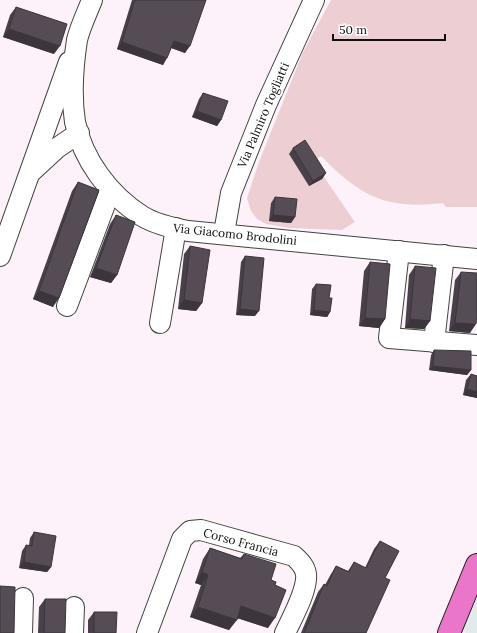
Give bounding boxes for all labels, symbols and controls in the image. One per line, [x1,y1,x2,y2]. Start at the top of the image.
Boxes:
scale bar [333,16,445,42]
text: 50 m [339,22,367,37]
street label: Via Palmiro Togliatti [234,60,292,171]
street label: Via Giacomo Brodolini [171,220,298,248]
street label: Corso Francia [202,525,280,559]

